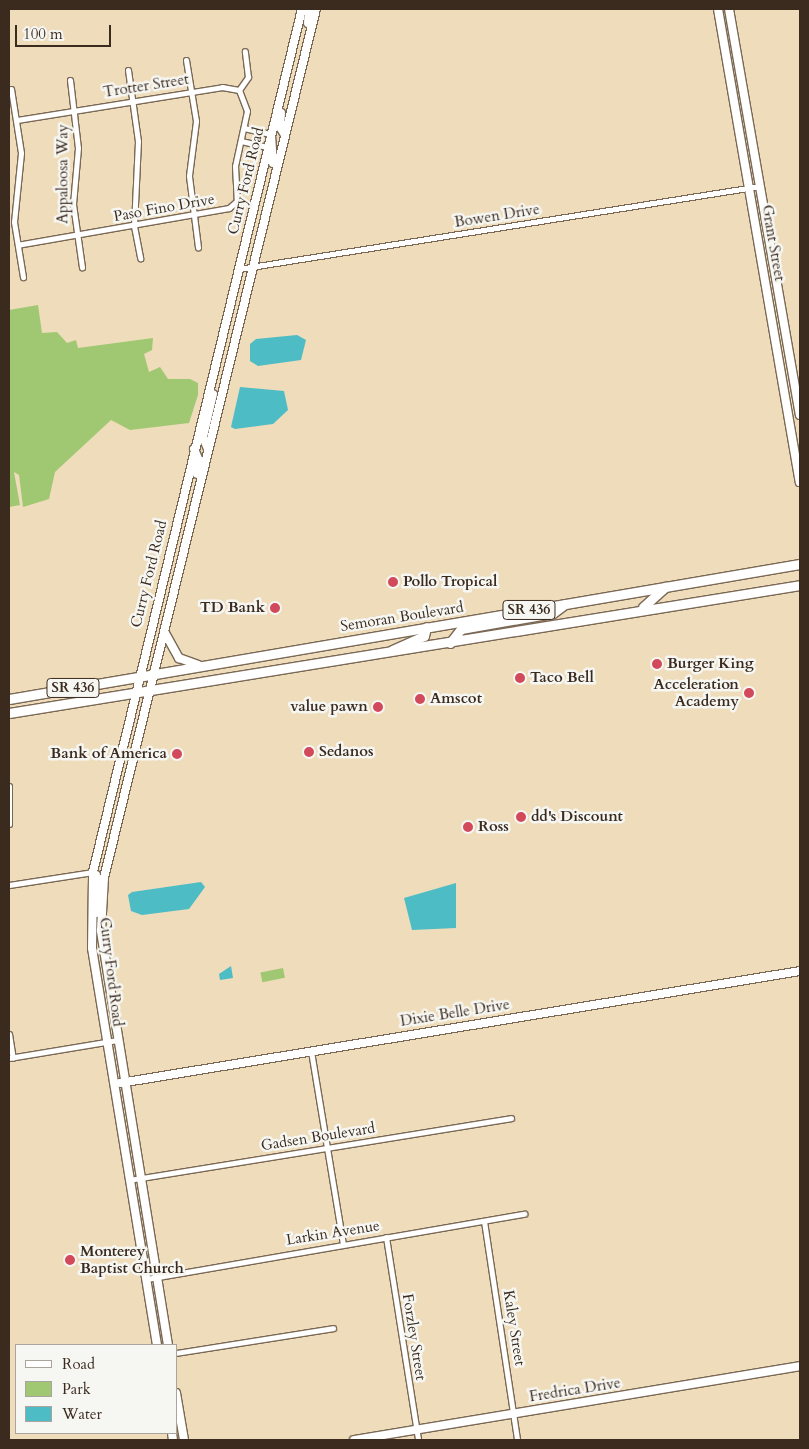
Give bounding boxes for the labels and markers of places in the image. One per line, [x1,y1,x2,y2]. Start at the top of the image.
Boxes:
place label: Pollo Tropical [403,573,497,591]
marker: Pollo Tropical [387,576,399,588]
place label: TD Bank [200,599,265,617]
marker: TD Bank [269,602,281,614]
place label: Burger King [667,655,754,673]
marker: Burger King [651,658,663,670]
place label: Taco Bell [530,669,594,687]
marker: Taco Bell [514,672,526,684]
place label: Acceleration Academy [653,675,739,710]
marker: Acceleration Academy [743,687,755,699]
place label: Amscot [430,690,482,708]
marker: Amscot [414,693,426,705]
place label: value pawn [290,698,368,716]
marker: value pawn [372,701,384,713]
place label: Sedanos [319,743,374,761]
place label: Bank of America [50,745,167,763]
marker: Sedanos [303,746,315,758]
marker: Bank of America [171,748,183,760]
place label: dd's Discount [531,808,623,826]
marker: dd's Discount [515,811,527,823]
place label: Ross [478,818,509,836]
marker: Ross [462,821,474,833]
place label: Monterey Baptist Church [80,1242,184,1277]
marker: Monterey Baptist Church [64,1254,76,1266]

